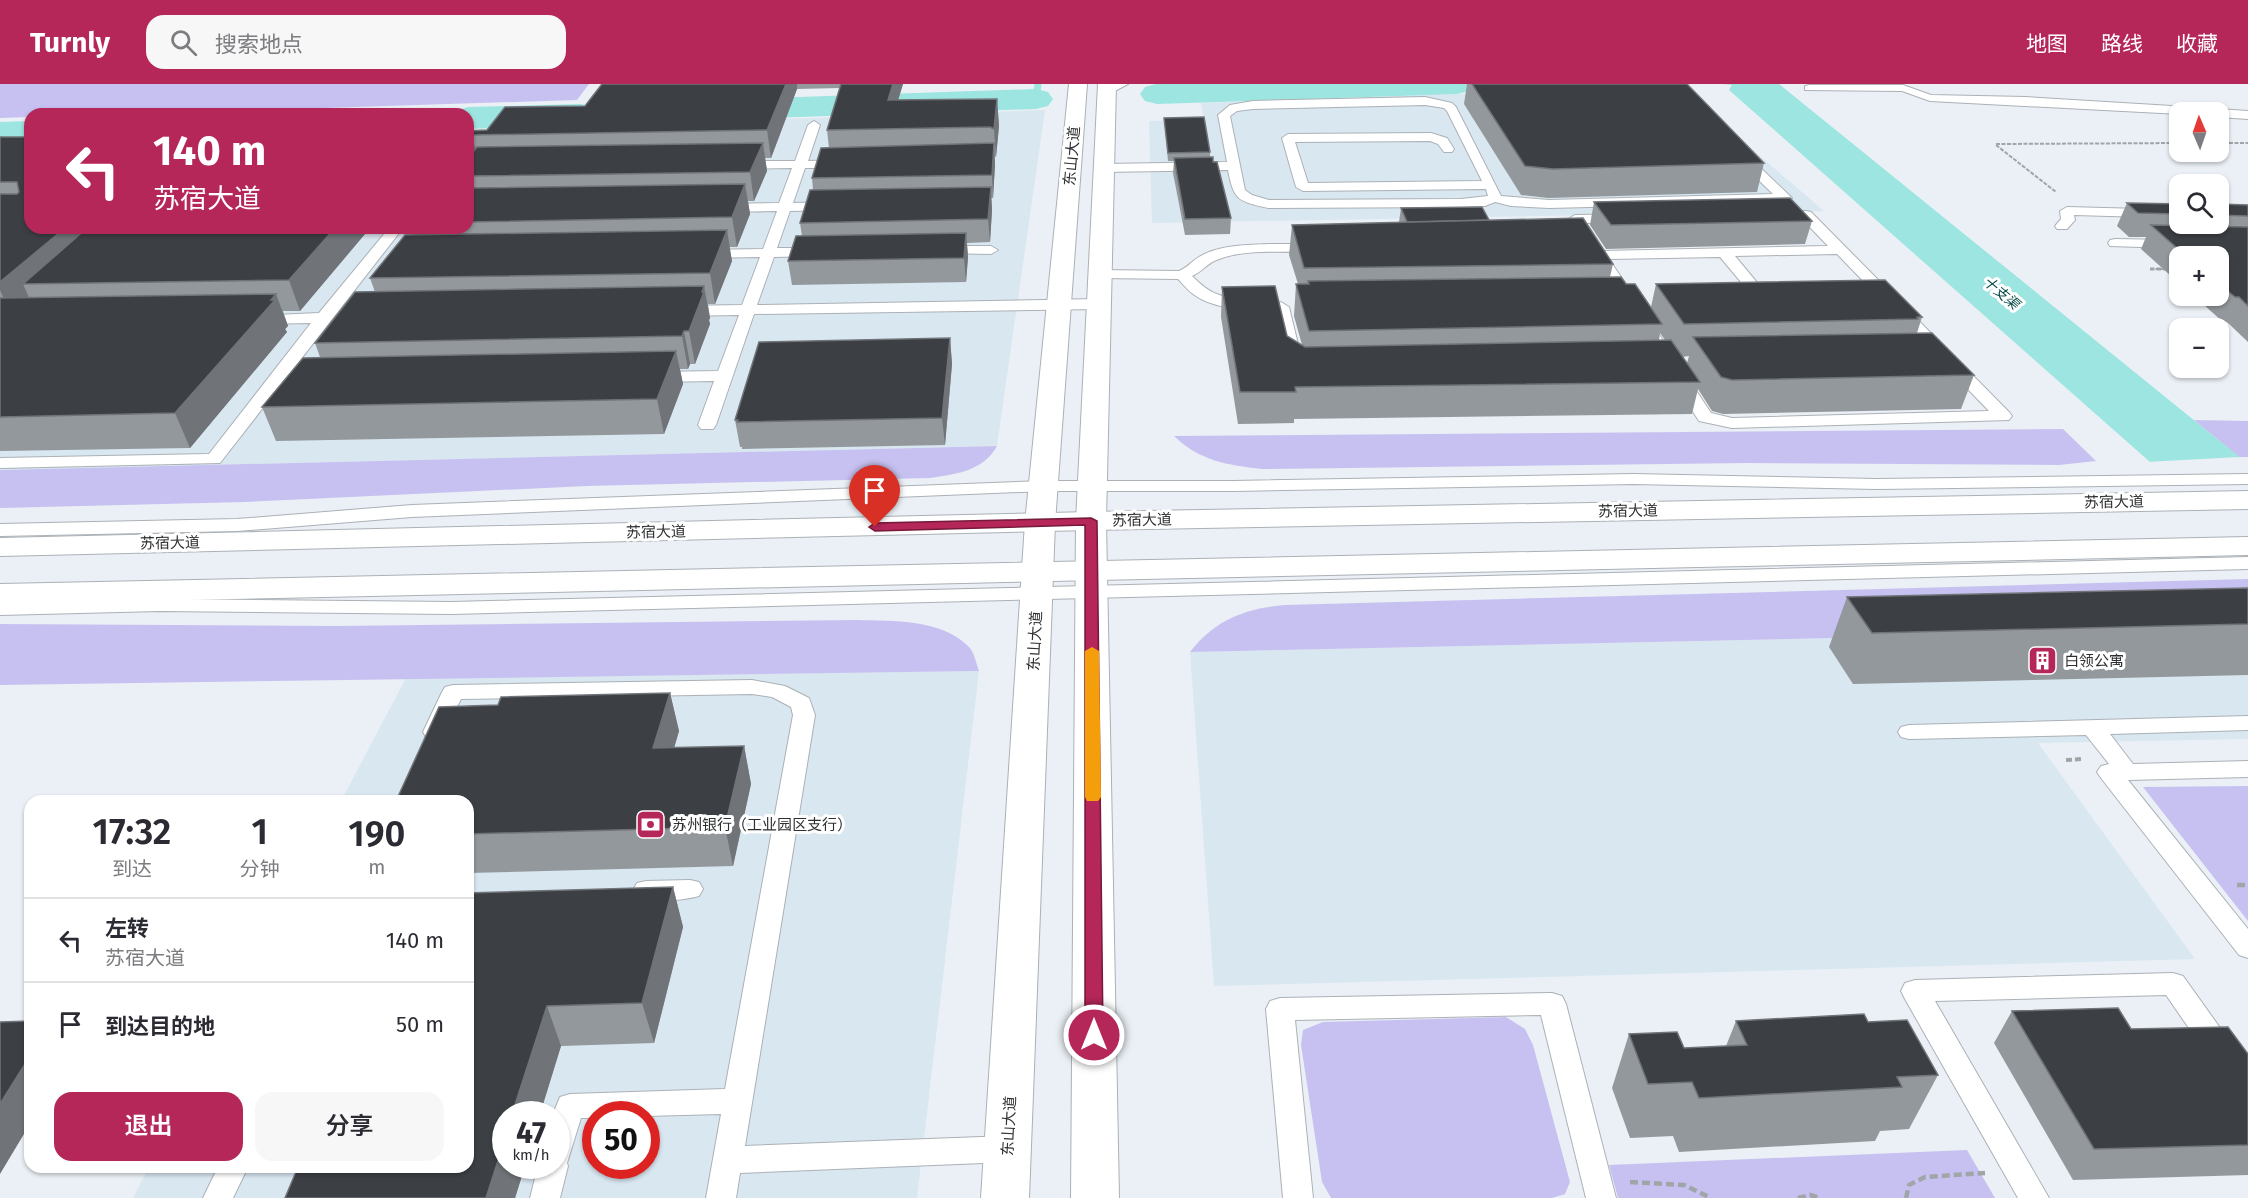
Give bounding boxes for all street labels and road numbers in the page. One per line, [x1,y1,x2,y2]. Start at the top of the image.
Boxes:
street label: 东山大道 [1060,125,1084,187]
street label: 苏宿大道 [2084,492,2144,512]
street label: 苏宿大道 [1598,501,1658,521]
street label: 苏宿大道 [1112,510,1172,530]
street label: 苏宿大道 [626,522,686,542]
street label: 苏宿大道 [140,533,200,553]
street label: 东山大道 [1024,611,1046,671]
street label: 东山大道 [998,1096,1020,1156]

